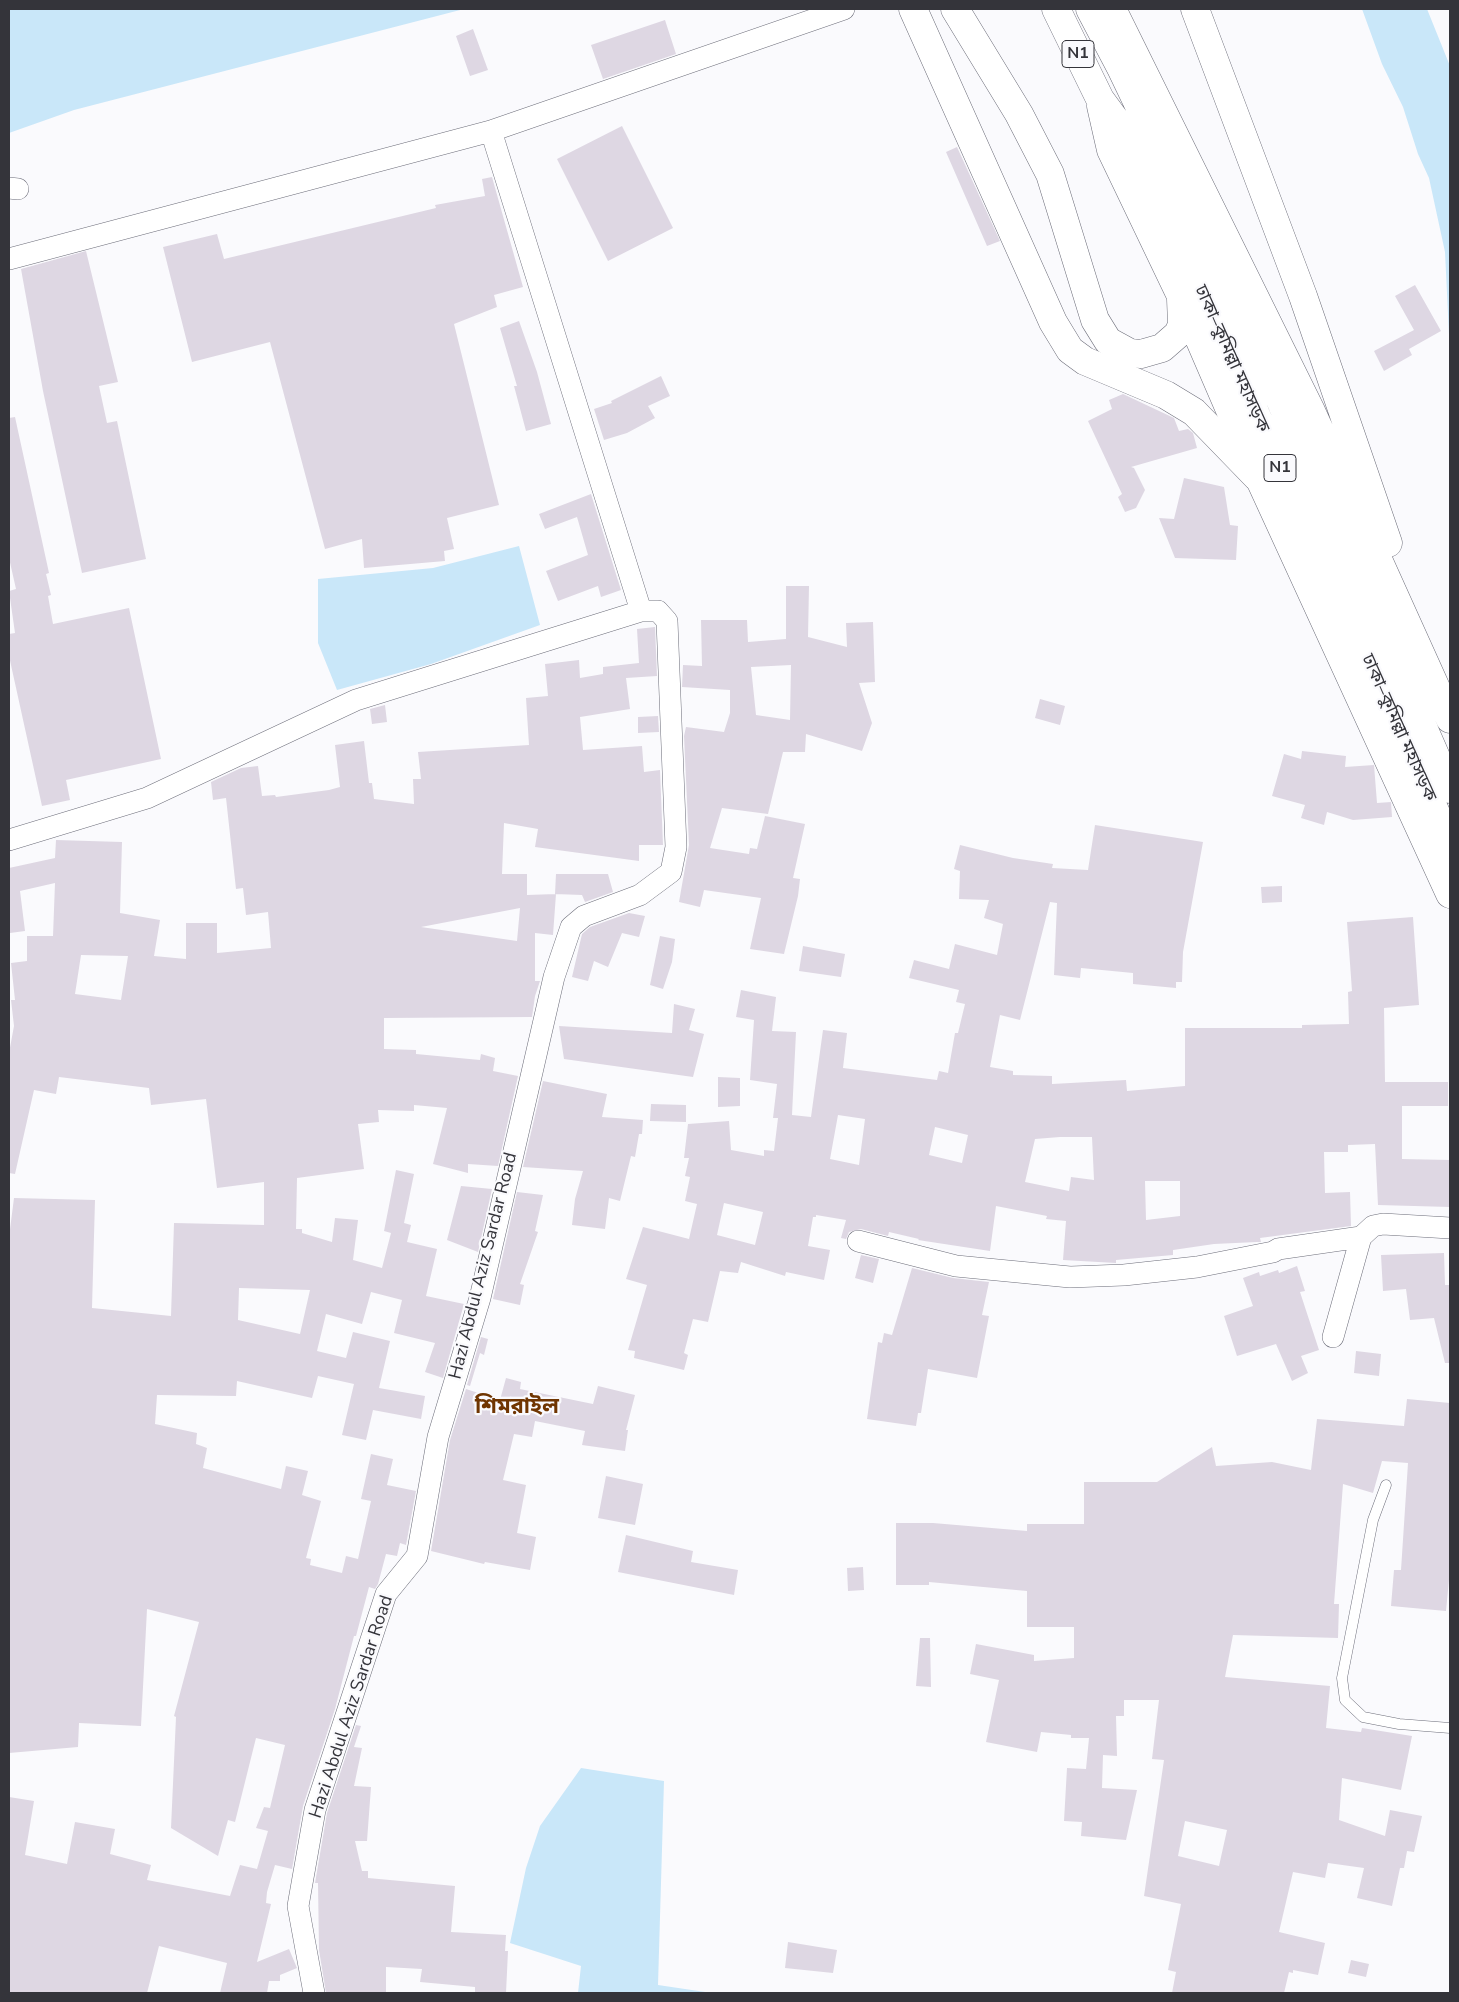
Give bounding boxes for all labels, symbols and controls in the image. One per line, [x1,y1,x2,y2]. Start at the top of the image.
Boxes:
road number: N1 [1062,41,1094,68]
street label: ঢাকা–কুমিল্লা মহাসড়ক [1189,282,1273,436]
road number: N1 [1264,454,1296,482]
street label: ঢাকা–কুমিল্লা মহাসড়ক [1356,651,1440,805]
street label: Hazi Abdul Aziz Sardar Road [445,1150,523,1382]
district label: শিমরাইল [475,1395,559,1421]
street label: Hazi Abdul Aziz Sardar Road [306,1593,398,1821]

